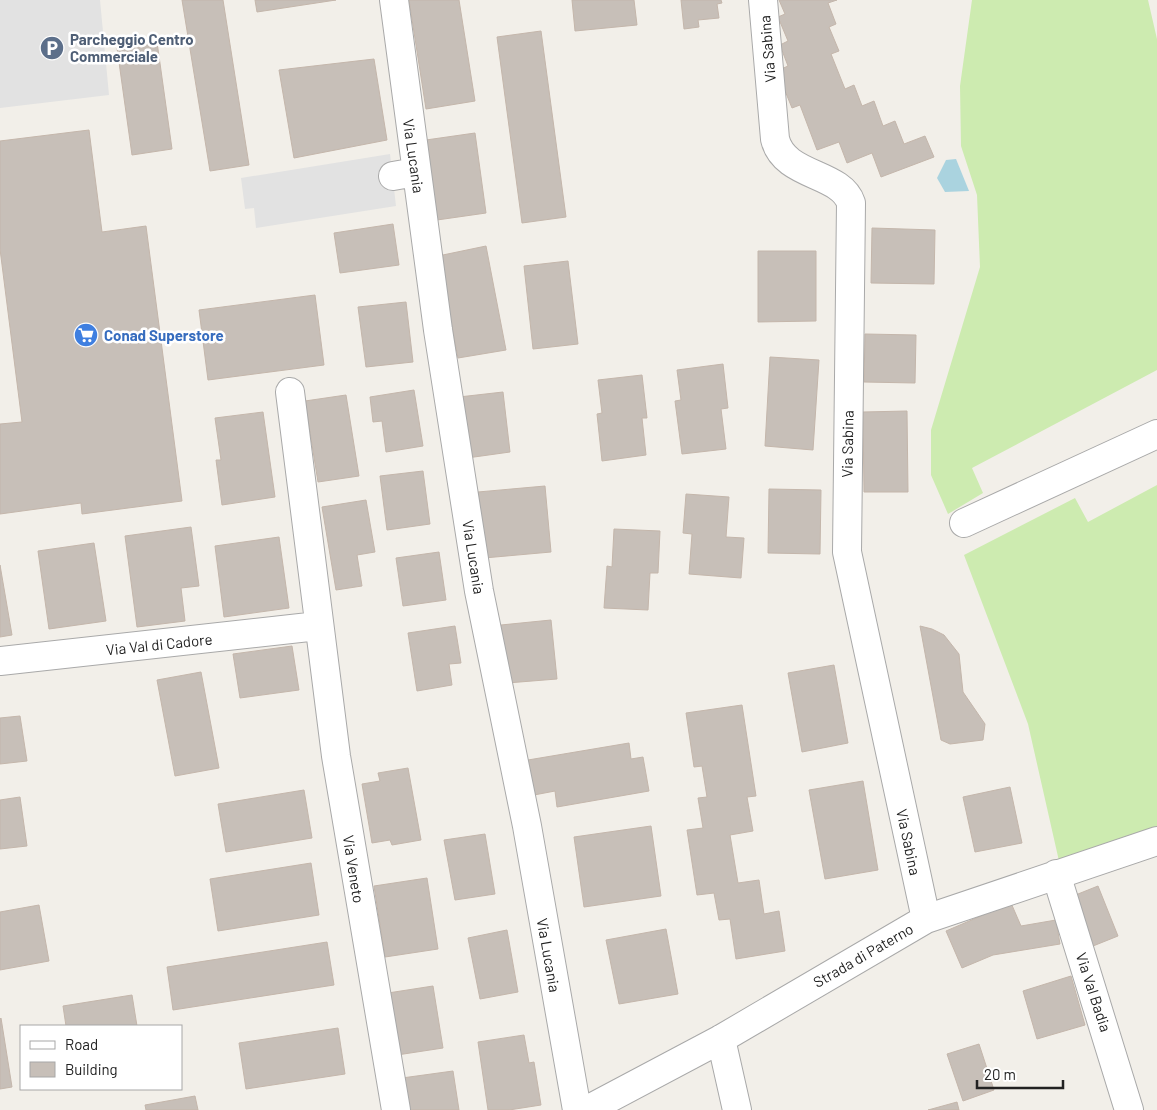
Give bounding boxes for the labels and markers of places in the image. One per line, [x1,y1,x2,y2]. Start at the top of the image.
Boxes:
place label: Parcheggio Centro Commerciale [70,30,194,65]
parking icon: Parcheggio Centro Commerciale [39,35,65,61]
supermarket icon: Conad Superstore [73,322,99,348]
place label: Conad Superstore [104,326,224,344]

